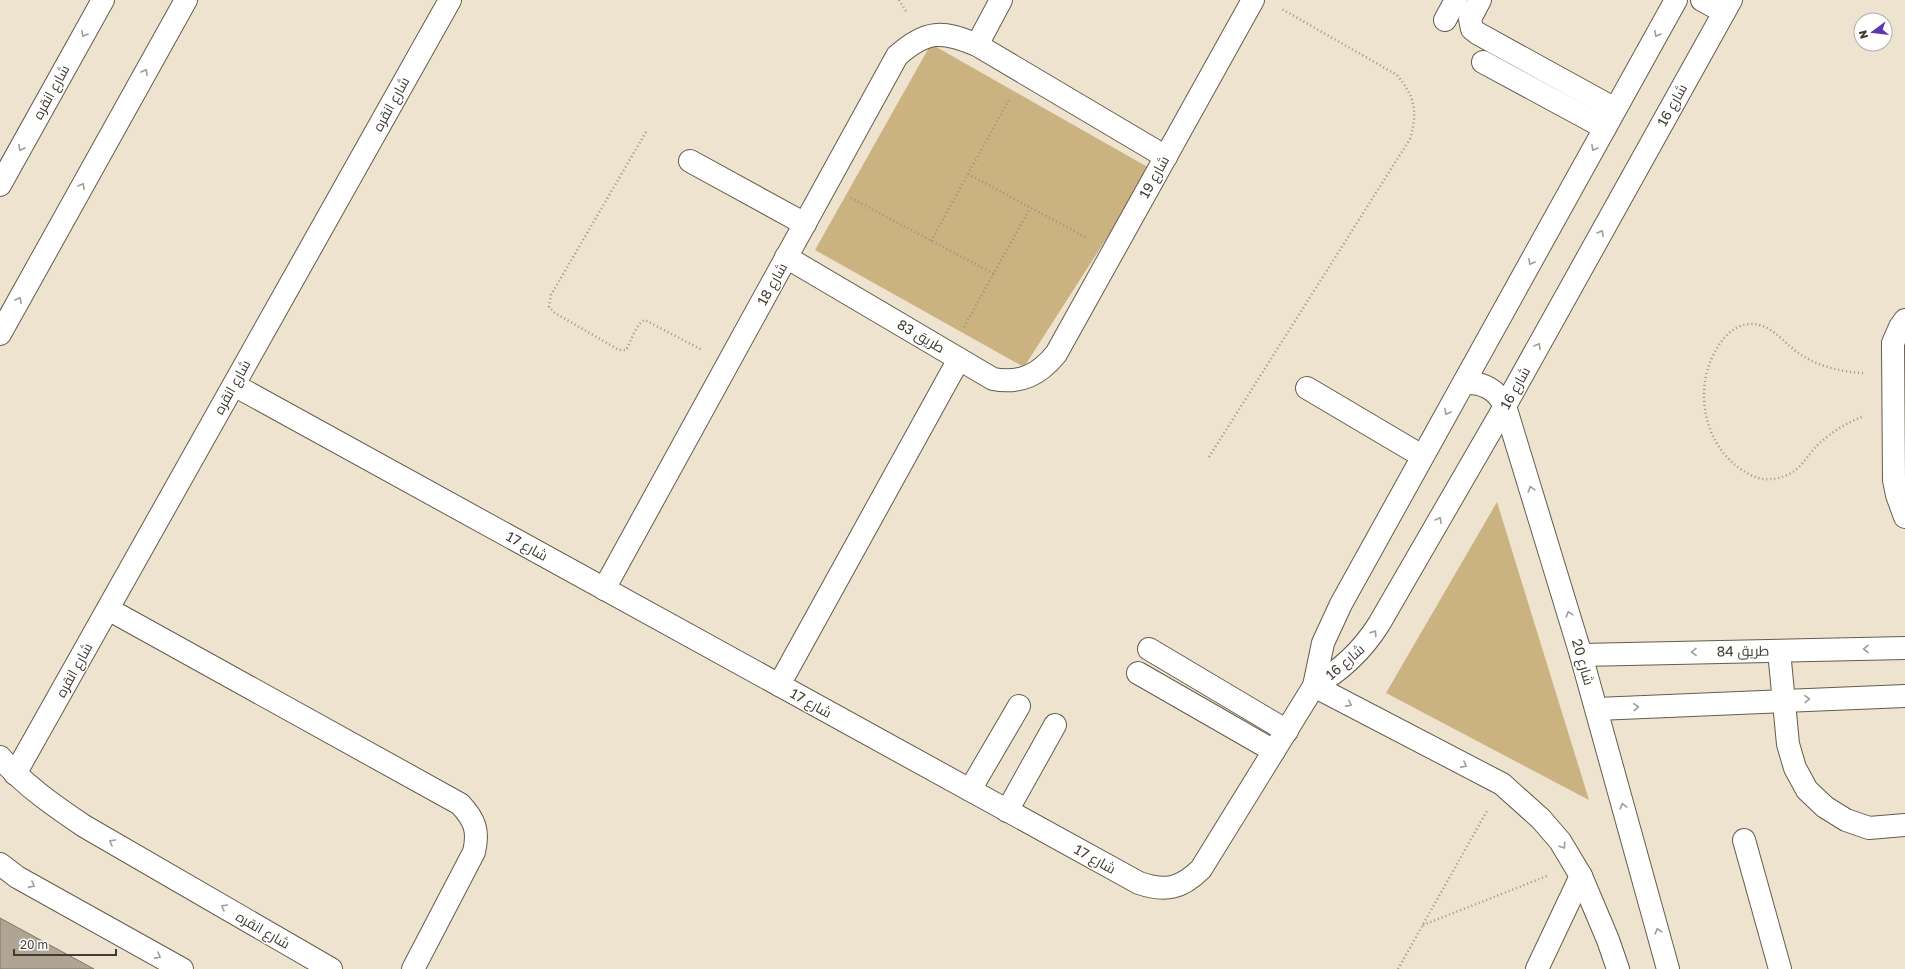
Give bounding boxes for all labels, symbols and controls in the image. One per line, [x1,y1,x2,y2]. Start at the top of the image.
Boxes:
north arrow [1853,12,1893,52]
text: N [1855,29,1870,40]
one-way arrow [81,30,89,37]
one-way arrow [1654,30,1662,37]
street label: شارع انقره [29,62,73,122]
one-way arrow [141,69,148,76]
street label: شارع انقره [369,74,413,134]
street label: شارع 16 [1653,81,1691,129]
one-way arrow [18,144,25,151]
one-way arrow [1591,144,1599,151]
street label: شارع 19 [1135,153,1173,201]
one-way arrow [78,183,85,190]
one-way arrow [1597,230,1604,237]
one-way arrow [1528,257,1536,265]
street label: شارع 18 [753,260,791,308]
one-way arrow [14,296,22,304]
street label: طريق 83 [894,315,948,357]
one-way arrow [1533,343,1541,350]
street label: شارع انقره [210,357,254,417]
street label: شارع 16 [1496,364,1534,412]
one-way arrow [1445,408,1452,415]
one-way arrow [1527,486,1535,493]
one-way arrow [1435,517,1442,524]
street label: شارع 17 [503,527,551,565]
one-way arrow [1565,610,1574,617]
one-way arrow [1369,630,1376,637]
street label: شارع 20 [1568,637,1598,687]
street label: شارع انقره [52,640,96,700]
street label: شارع 16 [1322,640,1368,684]
street label: طريق 84 [1717,642,1769,660]
one-way arrow [1863,645,1869,653]
one-way arrow [1691,648,1697,656]
street label: شارع 17 [787,684,835,722]
one-way arrow [1804,695,1810,703]
one-way arrow [1345,699,1352,707]
one-way arrow [1633,703,1639,711]
one-way arrow [1460,760,1467,767]
one-way arrow [1619,803,1628,810]
one-way arrow [109,839,116,846]
street label: شارع 17 [1071,840,1119,878]
one-way arrow [1558,842,1565,849]
one-way arrow [28,881,36,888]
one-way arrow [221,905,228,912]
street label: شارع انقره [233,907,293,953]
one-way arrow [1654,928,1662,935]
scale bar [14,931,116,957]
text: 20 m [20,937,48,952]
one-way arrow [154,951,161,958]

